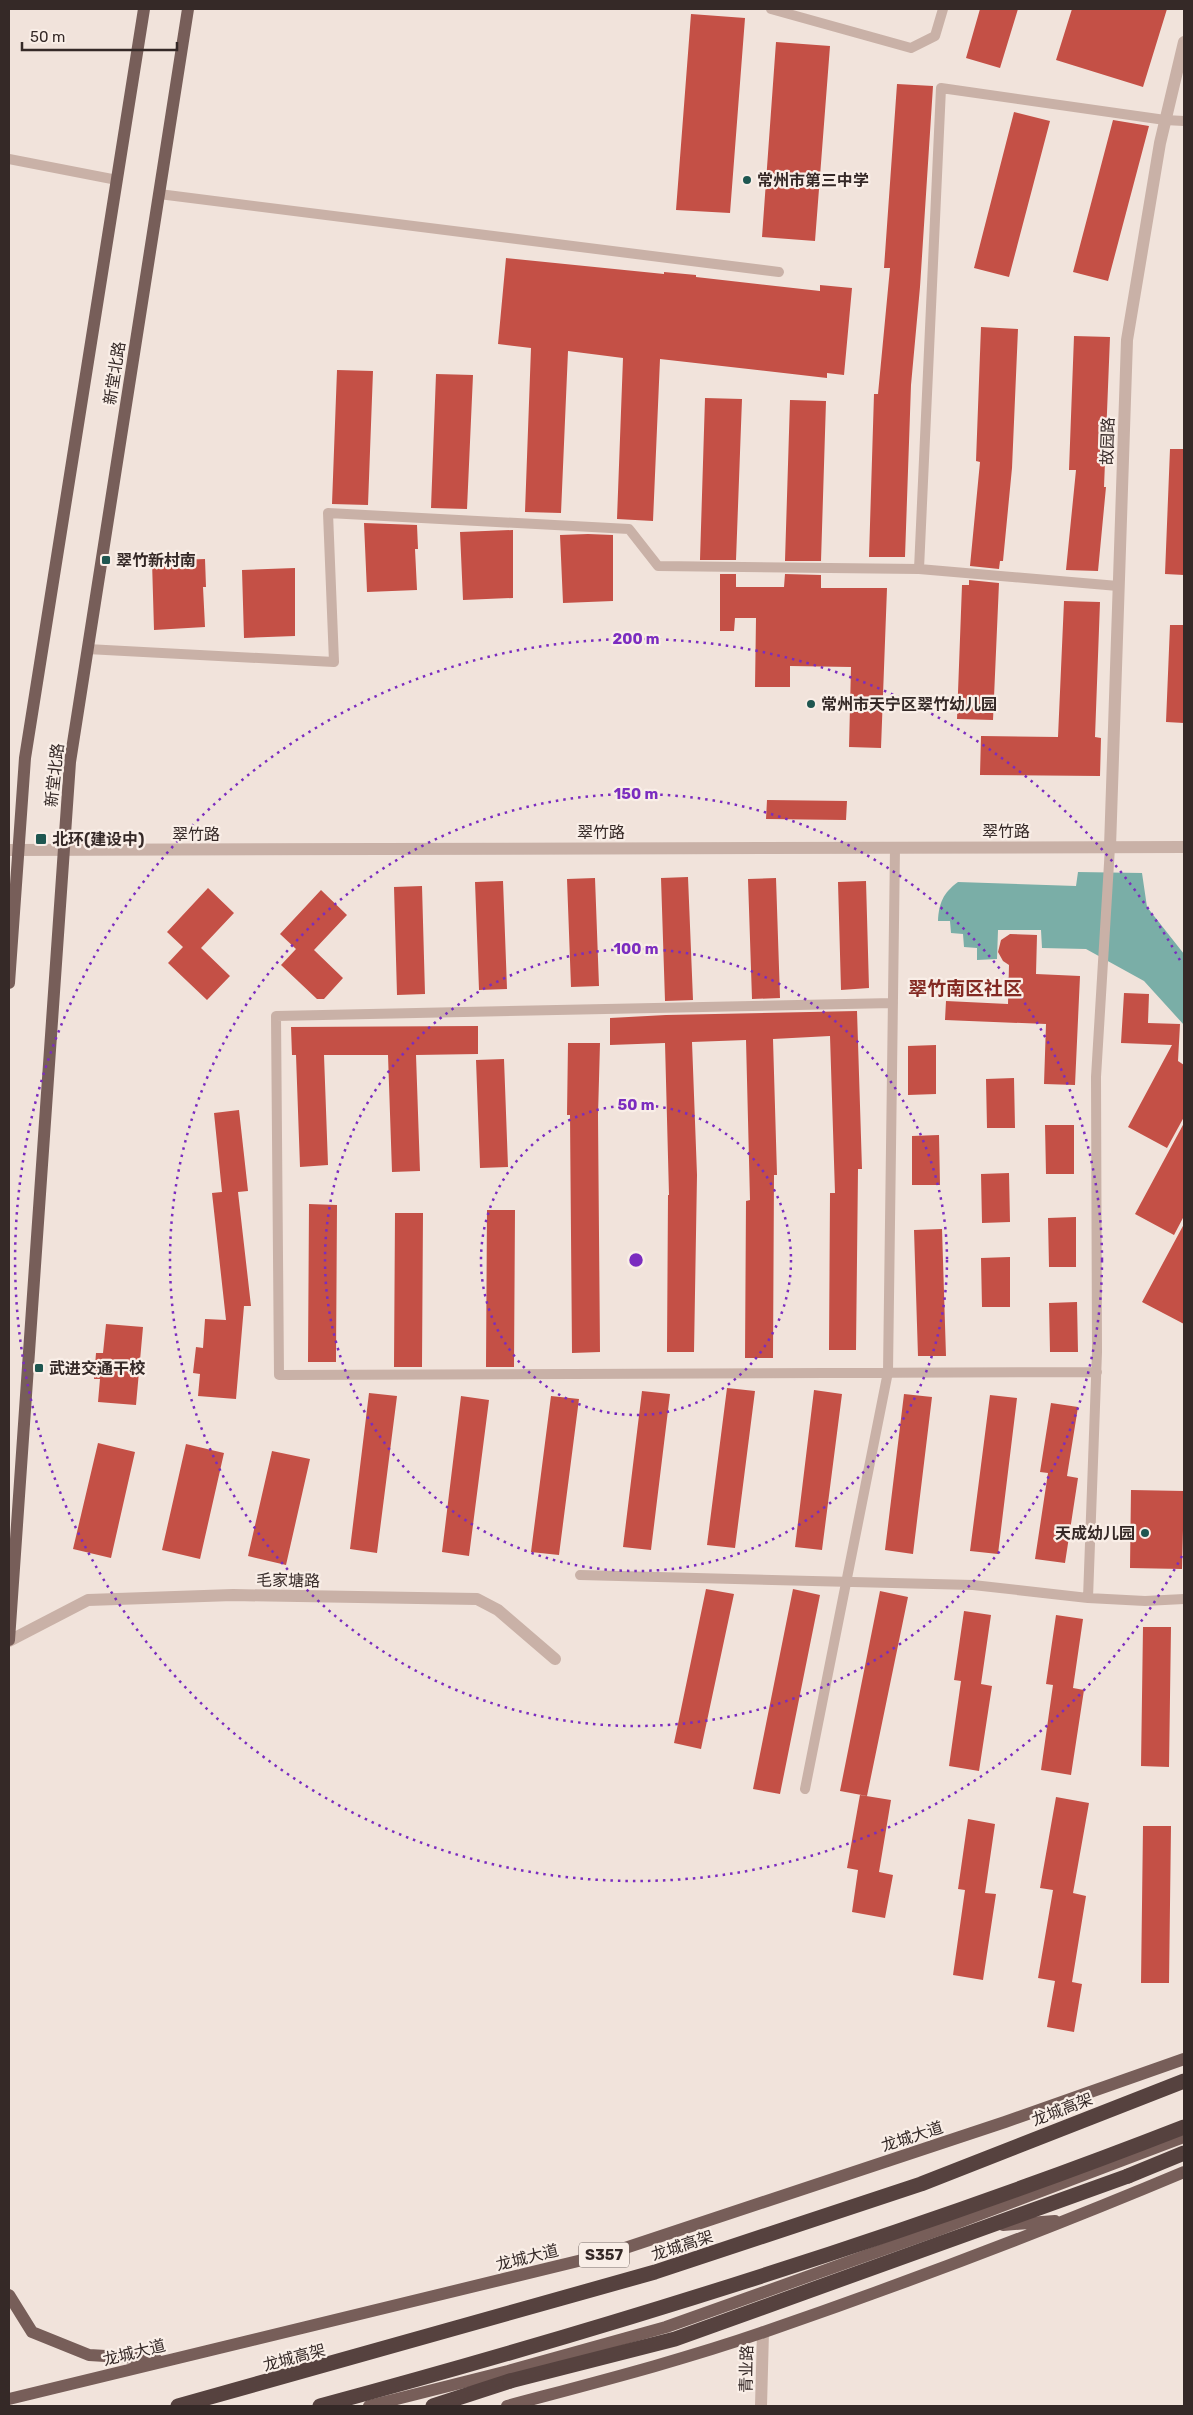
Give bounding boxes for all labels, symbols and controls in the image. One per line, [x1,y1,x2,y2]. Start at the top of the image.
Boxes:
scale bar [22,20,178,52]
text: 50 m [30,28,65,46]
place label: 常州市第三中学 [757,171,869,190]
marker: 常州市第三中学 [741,174,753,186]
street label: 新堂北路 [100,340,129,406]
street label: 故园路 [1097,417,1118,465]
place label: 翠竹新村南 [116,551,196,570]
marker: 翠竹新村南 [100,554,112,566]
text: 200 m [612,630,660,648]
place label: 常州市天宁区翠竹幼儿园 [821,695,997,714]
marker: 常州市天宁区翠竹幼儿园 [805,698,817,710]
street label: 新堂北路 [42,742,67,808]
text: 150 m [614,785,658,803]
street label: 翠竹路 [982,822,1030,841]
street label: 翠竹路 [577,823,625,842]
street label: 翠竹路 [172,825,220,844]
place label: 北环(建设中) [52,830,144,849]
marker: 北环(建设中) [34,832,48,846]
text: 100 m [614,940,658,958]
district label: 翠竹南区社区 [908,977,1022,1000]
text: 50 m [618,1096,654,1114]
centre of rings [627,1251,645,1269]
place label: 武进交通干校 [49,1359,146,1378]
marker: 武进交通干校 [33,1362,45,1374]
place label: 天成幼儿园 [1055,1524,1135,1543]
marker: 天成幼儿园 [1139,1527,1151,1539]
street label: 毛家塘路 [256,1570,320,1591]
street label: 龙城高架 [1029,2089,1095,2130]
street label: 龙城大道 [879,2118,946,2155]
street label: 龙城高架 [649,2227,716,2264]
street label: 龙城大道 [494,2241,560,2274]
road number: S357 [579,2242,629,2268]
street label: 龙城大道 [101,2336,167,2369]
street label: 龙城高架 [261,2340,328,2375]
street label: 青业路 [737,2345,756,2393]

